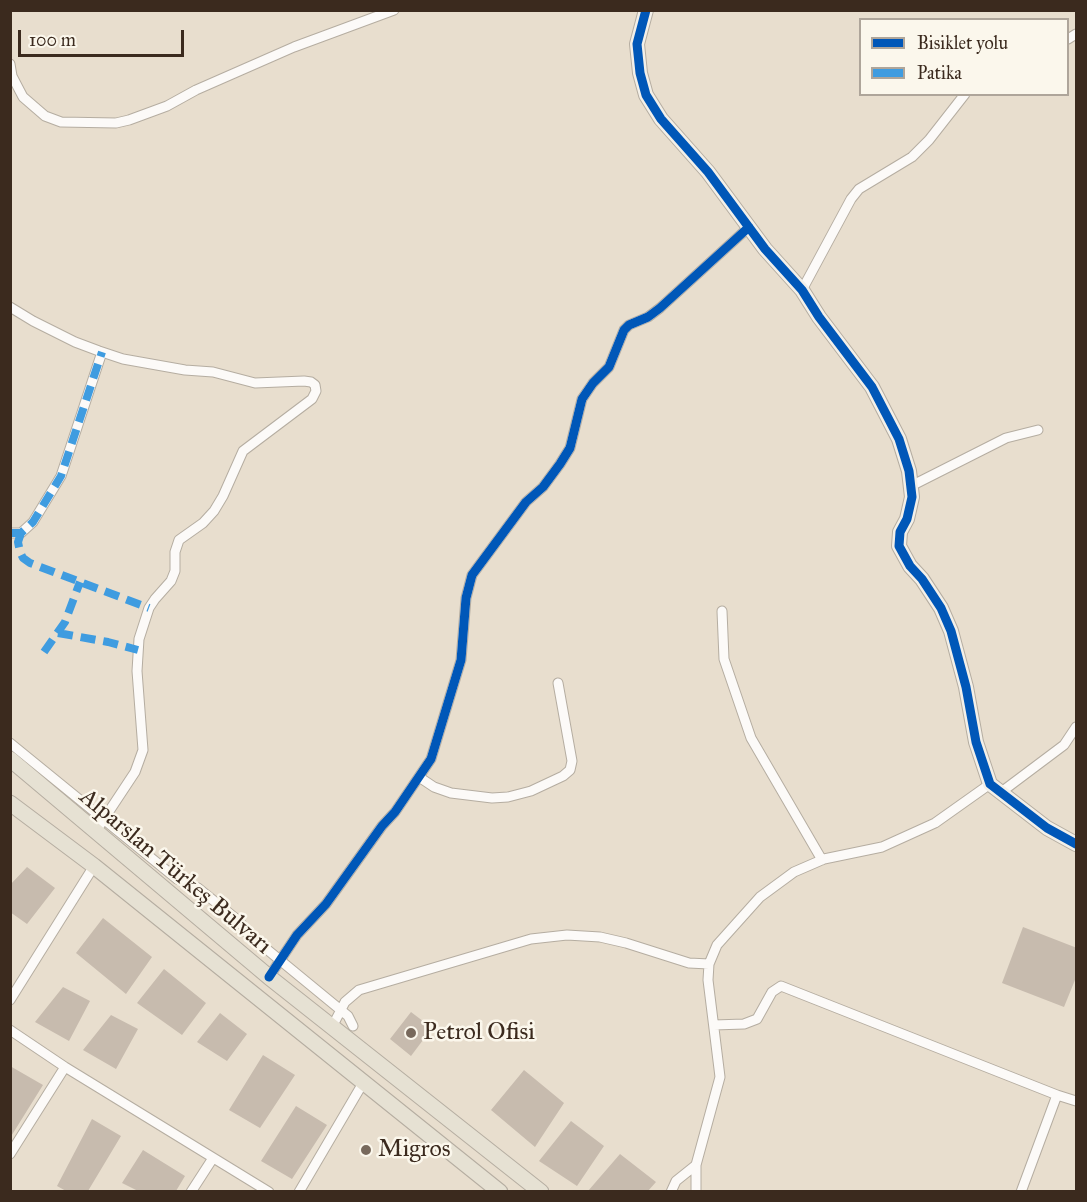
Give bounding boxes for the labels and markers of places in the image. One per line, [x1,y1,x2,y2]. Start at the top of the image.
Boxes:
place label: Petrol Ofisi [423,1019,535,1047]
marker: Petrol Ofisi [404,1026,418,1040]
place label: Migros [378,1136,450,1164]
marker: Migros [359,1143,373,1157]

